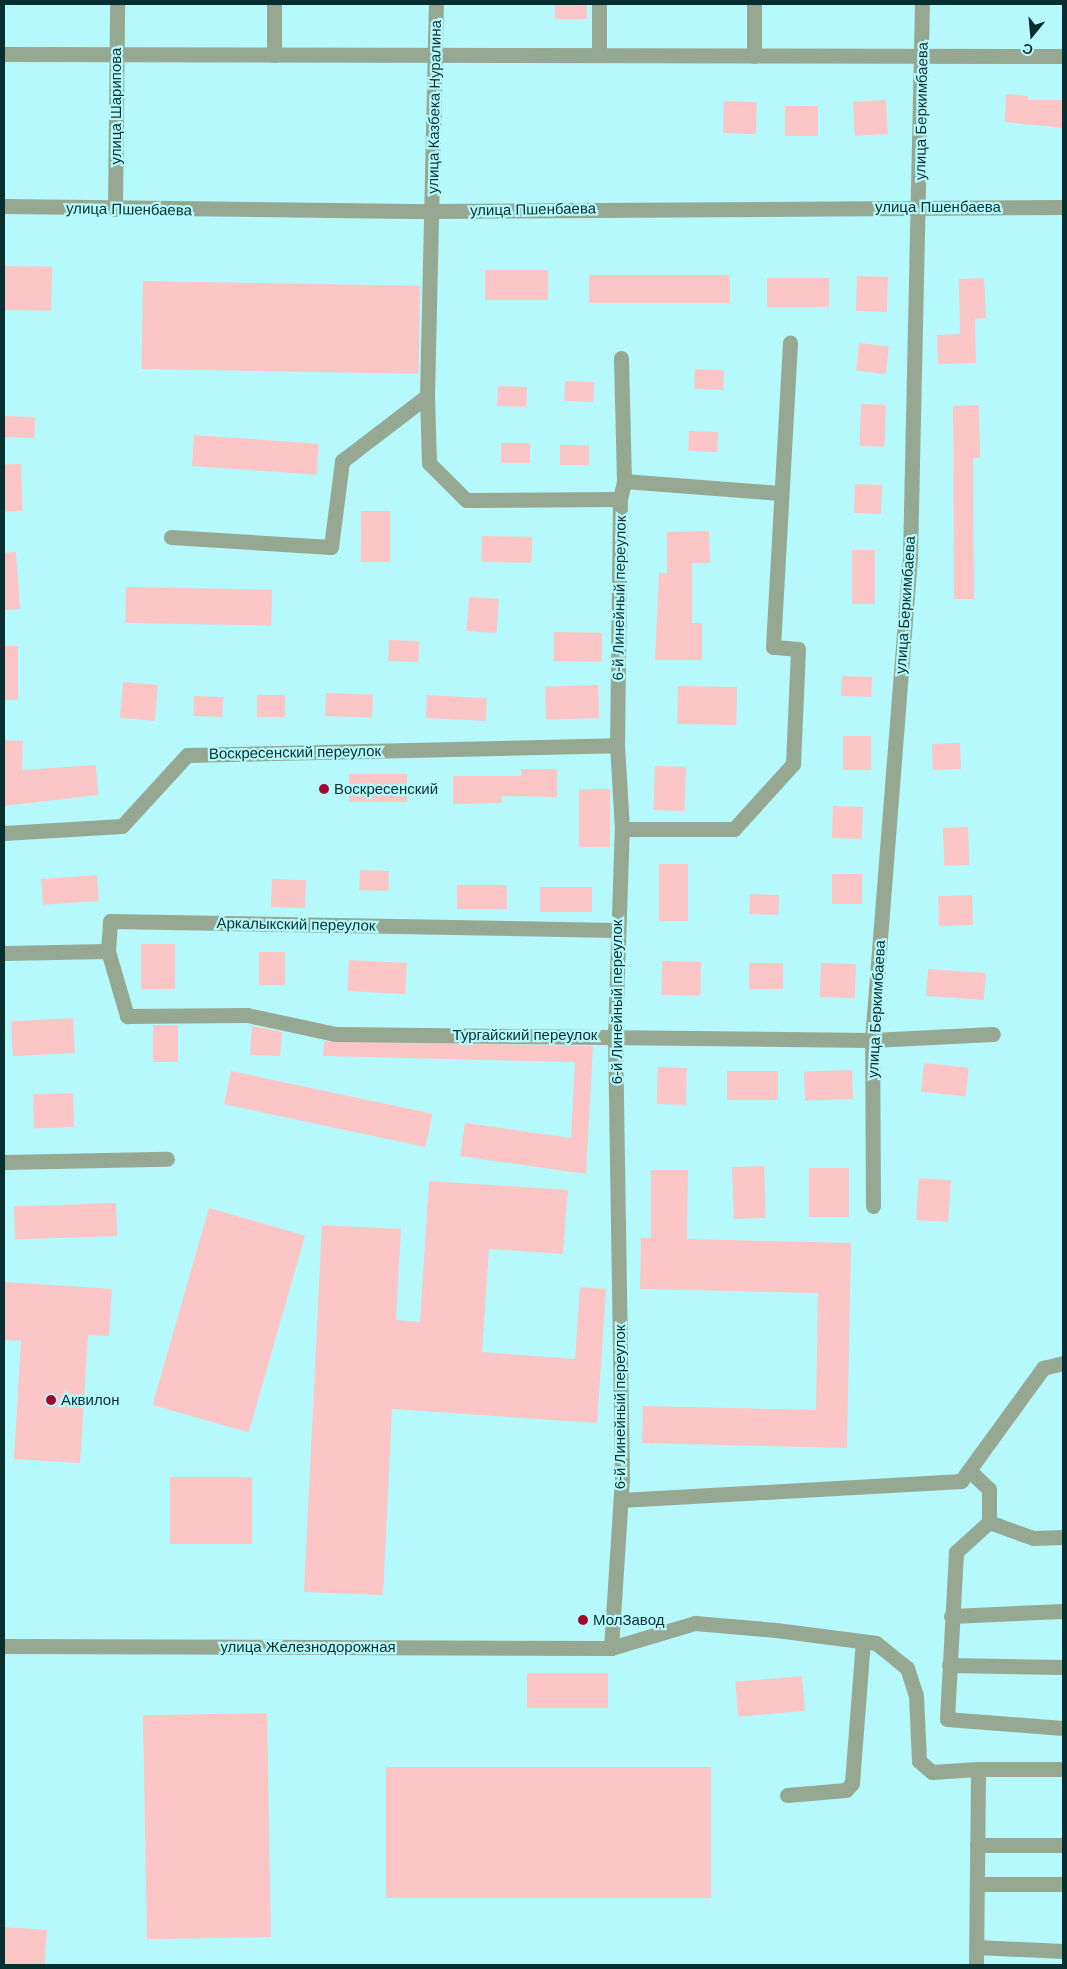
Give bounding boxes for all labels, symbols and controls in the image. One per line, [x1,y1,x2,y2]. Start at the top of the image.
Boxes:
north arrow [1007,10,1057,60]
street label: улица Казбека Нуралина [423,20,445,194]
text: С [1020,40,1035,58]
street label: улица Беркимбаева [911,42,931,180]
street label: улица Шарипова [107,48,125,164]
street label: улица Пшенбаева [875,198,1001,216]
street label: улица Пшенбаева [66,199,192,219]
street label: улица Пшенбаева [470,199,596,219]
street label: 6-й Линейный переулок [609,516,629,680]
street label: улица Беркимбаева [891,535,919,675]
street label: Воскресенский переулок [209,741,381,763]
place label: Воскресенский [334,780,438,798]
marker: Воскресенский [318,783,330,795]
street label: Аркалыкский переулок [216,914,376,934]
street label: 6-й Линейный переулок [608,920,626,1084]
street label: улица Беркимбаева [863,940,889,1078]
street label: Тургайский переулок [453,1026,597,1044]
street label: 6-й Линейный переулок [611,1325,629,1489]
place label: Аквилон [61,1391,119,1409]
marker: Аквилон [45,1394,57,1406]
place label: МолЗавод [593,1611,664,1629]
marker: МолЗавод [577,1614,589,1626]
street label: улица Железнодорожная [220,1638,396,1656]

